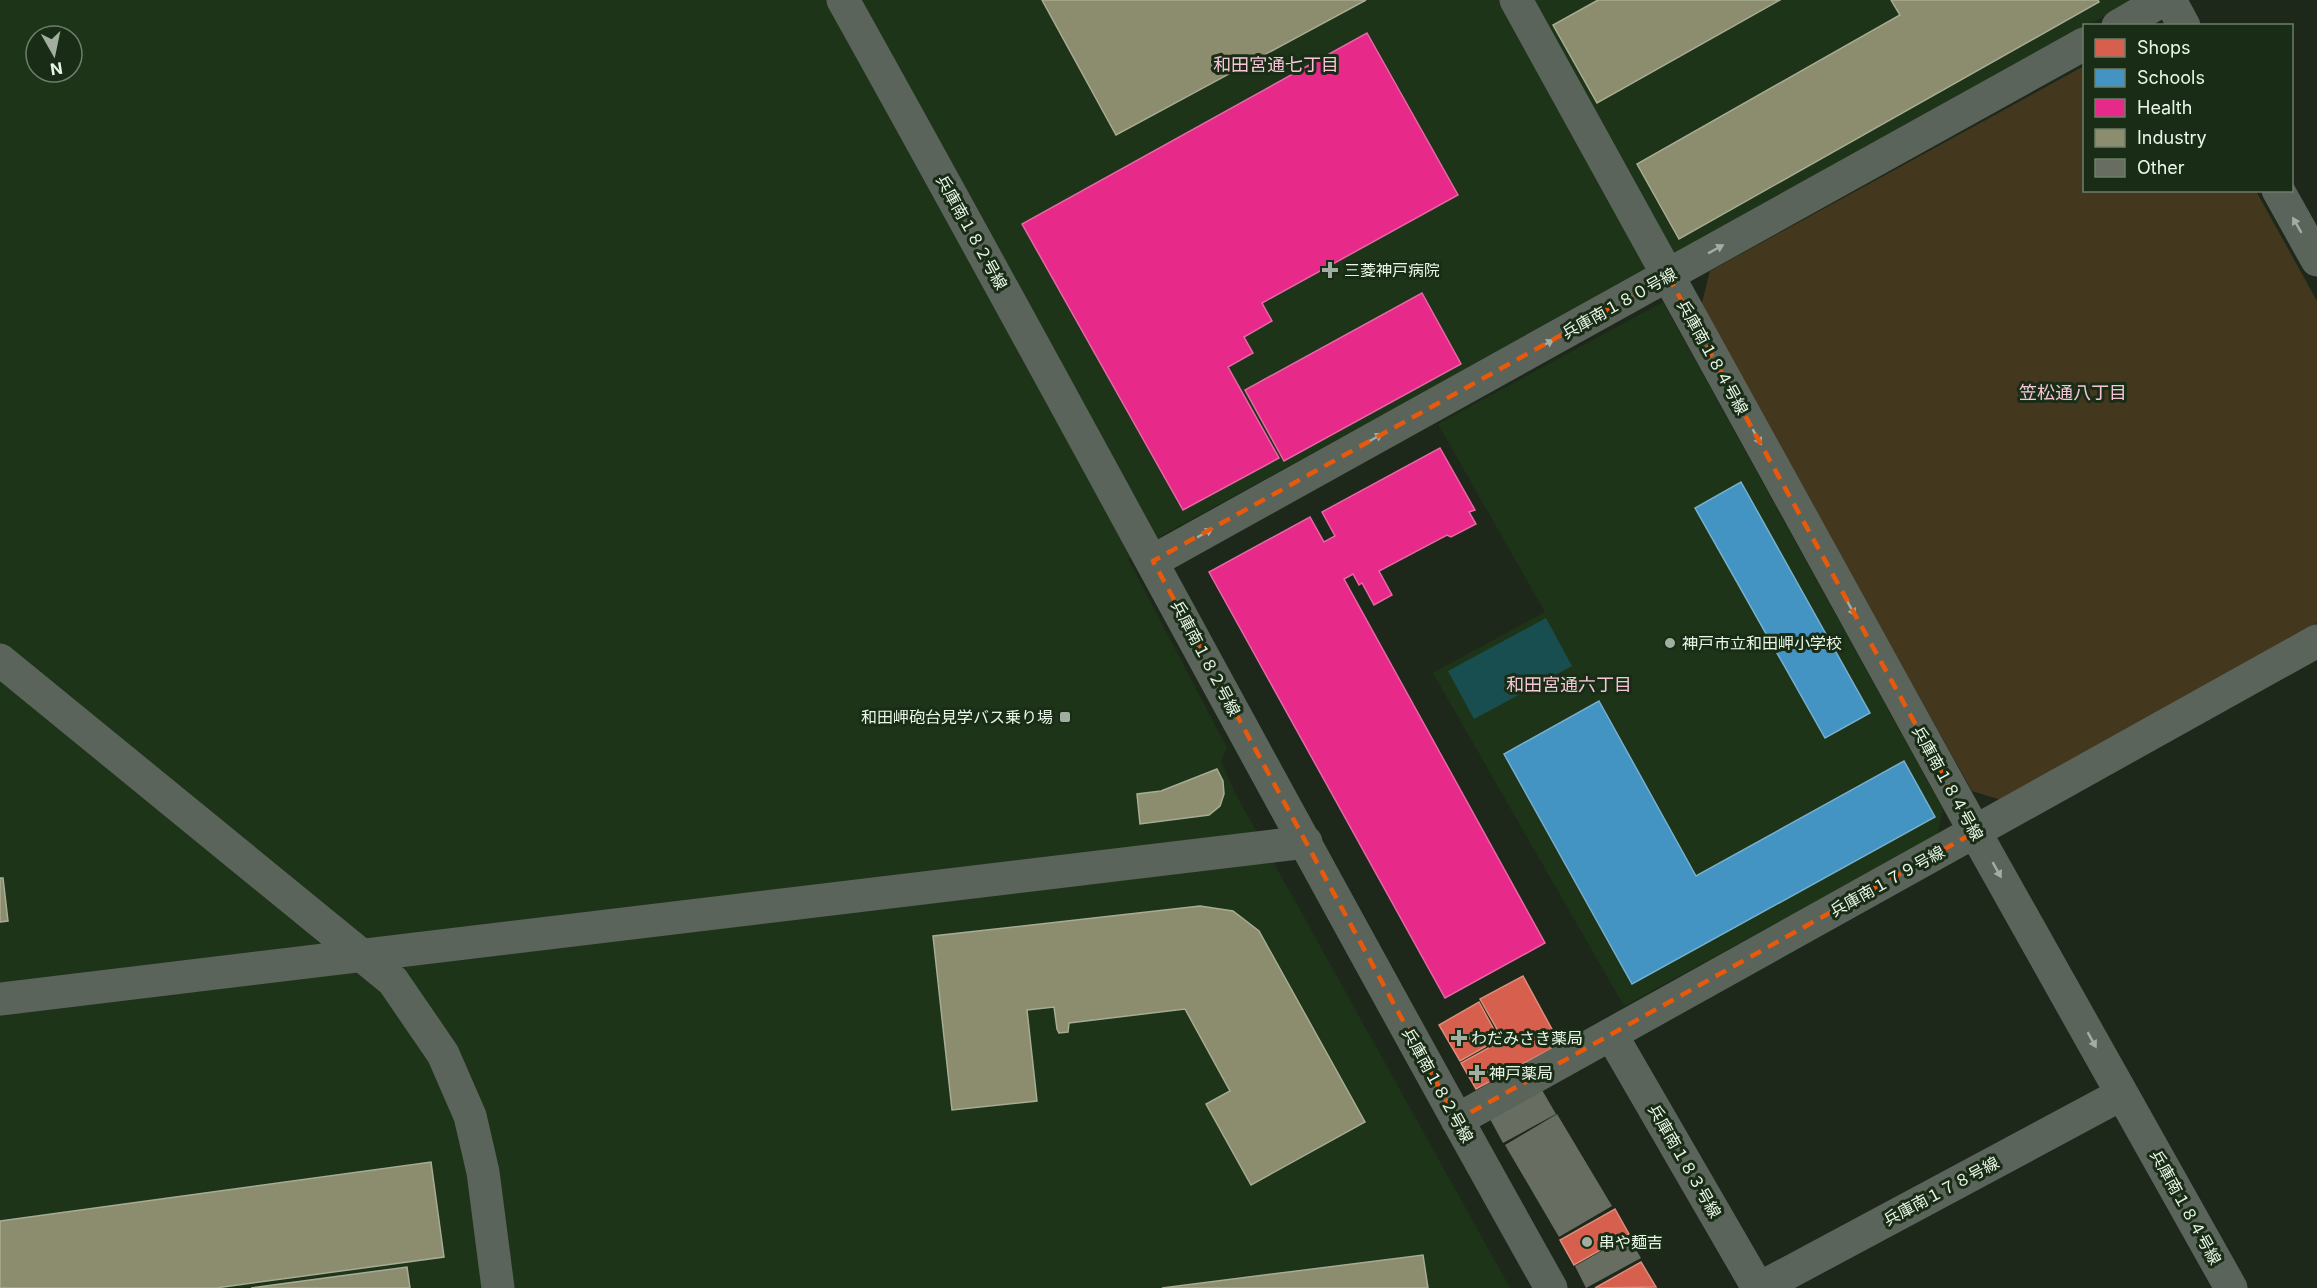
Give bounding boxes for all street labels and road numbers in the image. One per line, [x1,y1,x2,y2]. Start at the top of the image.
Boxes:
street label: 兵庫南１８２号線 [932,171,1012,293]
street label: 兵庫南１８０号線 [1558,263,1680,343]
street label: 兵庫南１８４号線 [1673,296,1753,418]
street label: 兵庫南１８２号線 [1167,597,1245,719]
street label: 兵庫南１８４号線 [1908,722,1988,844]
street label: 兵庫南１７９号線 [1826,841,1948,921]
street label: 兵庫南１８２号線 [1398,1024,1478,1146]
street label: 兵庫南１８３号線 [1644,1101,1726,1221]
street label: 兵庫南１８４号線 [2146,1146,2226,1268]
street label: 兵庫南１７８号線 [1880,1152,2002,1230]

